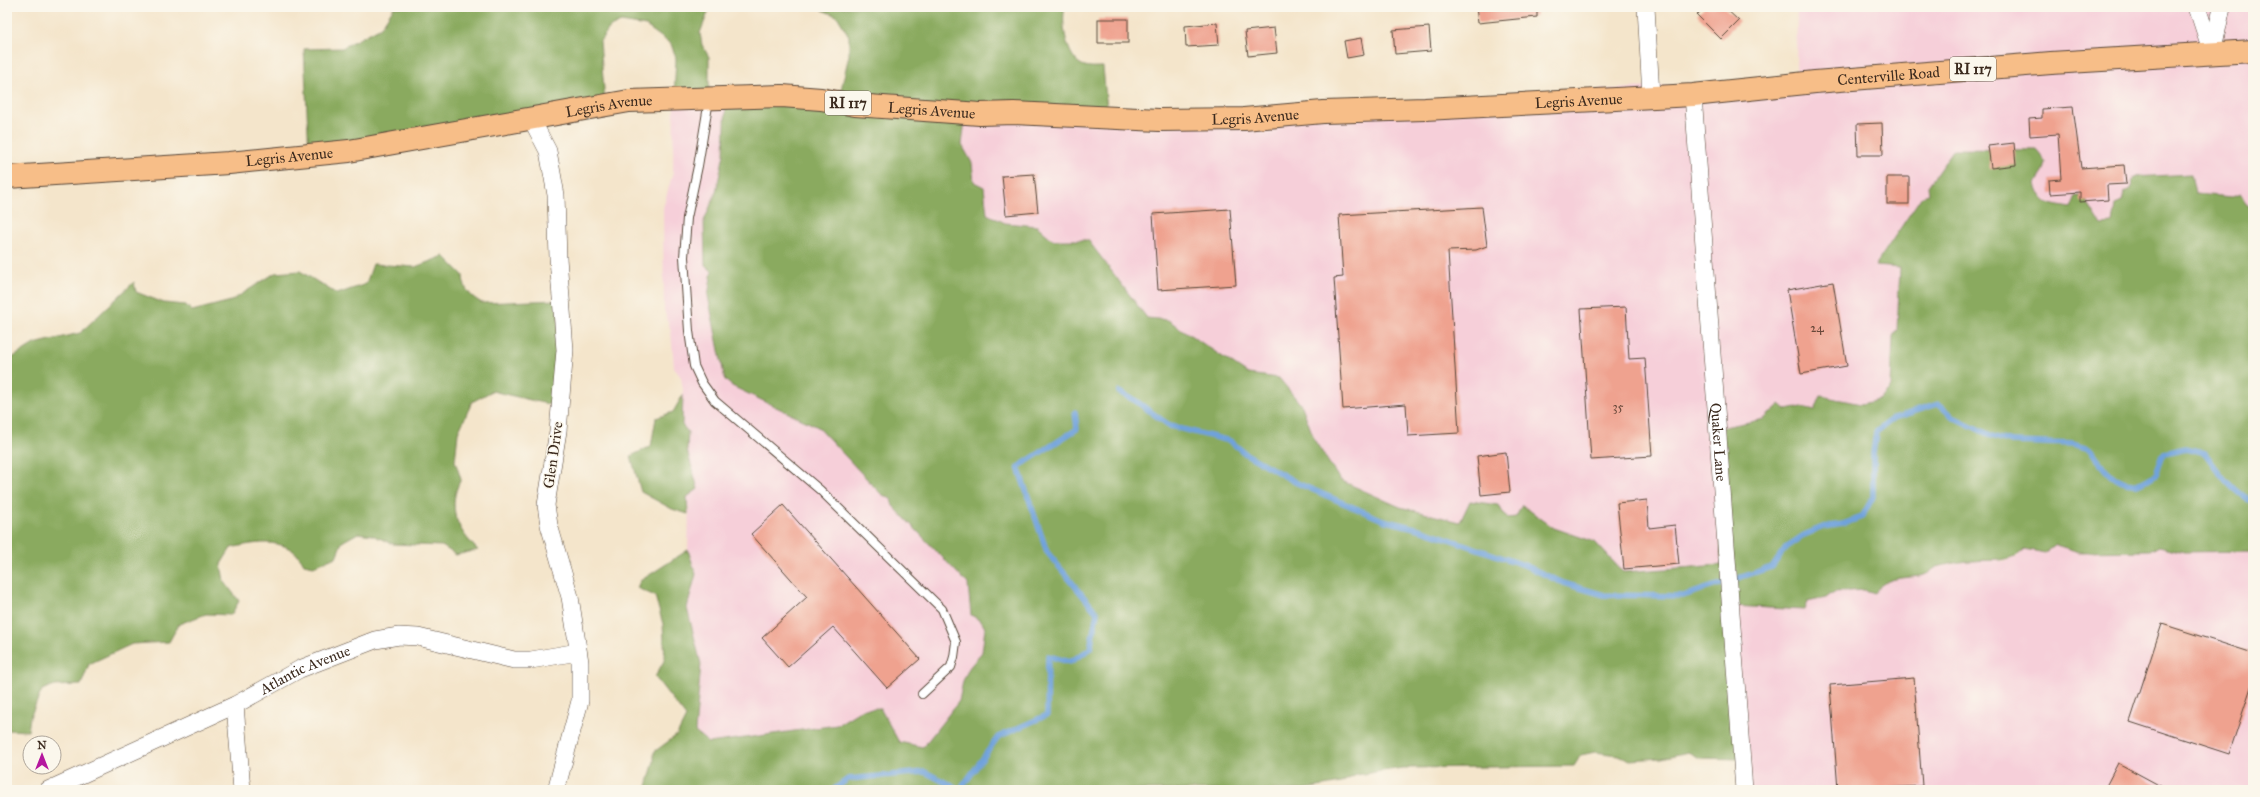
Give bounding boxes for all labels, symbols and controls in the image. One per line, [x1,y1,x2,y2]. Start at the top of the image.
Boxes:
road number: RI 117 [1950,57,1996,81]
street label: Centerville Road [1837,63,1941,89]
street label: Legris Avenue [1534,90,1623,112]
street label: Legris Avenue [564,91,653,121]
road number: RI 117 [825,91,871,115]
street label: Legris Avenue [887,98,976,123]
street label: Legris Avenue [1211,105,1300,128]
street label: Legris Avenue [245,144,334,170]
house number: 24 [1810,320,1825,336]
house number: 35 [1612,399,1624,415]
street label: Quaker Lane [1707,402,1730,482]
street label: Glen Drive [539,420,567,490]
street label: Atlantic Avenue [256,641,353,699]
north arrow [22,735,62,775]
text: N [37,739,47,752]

